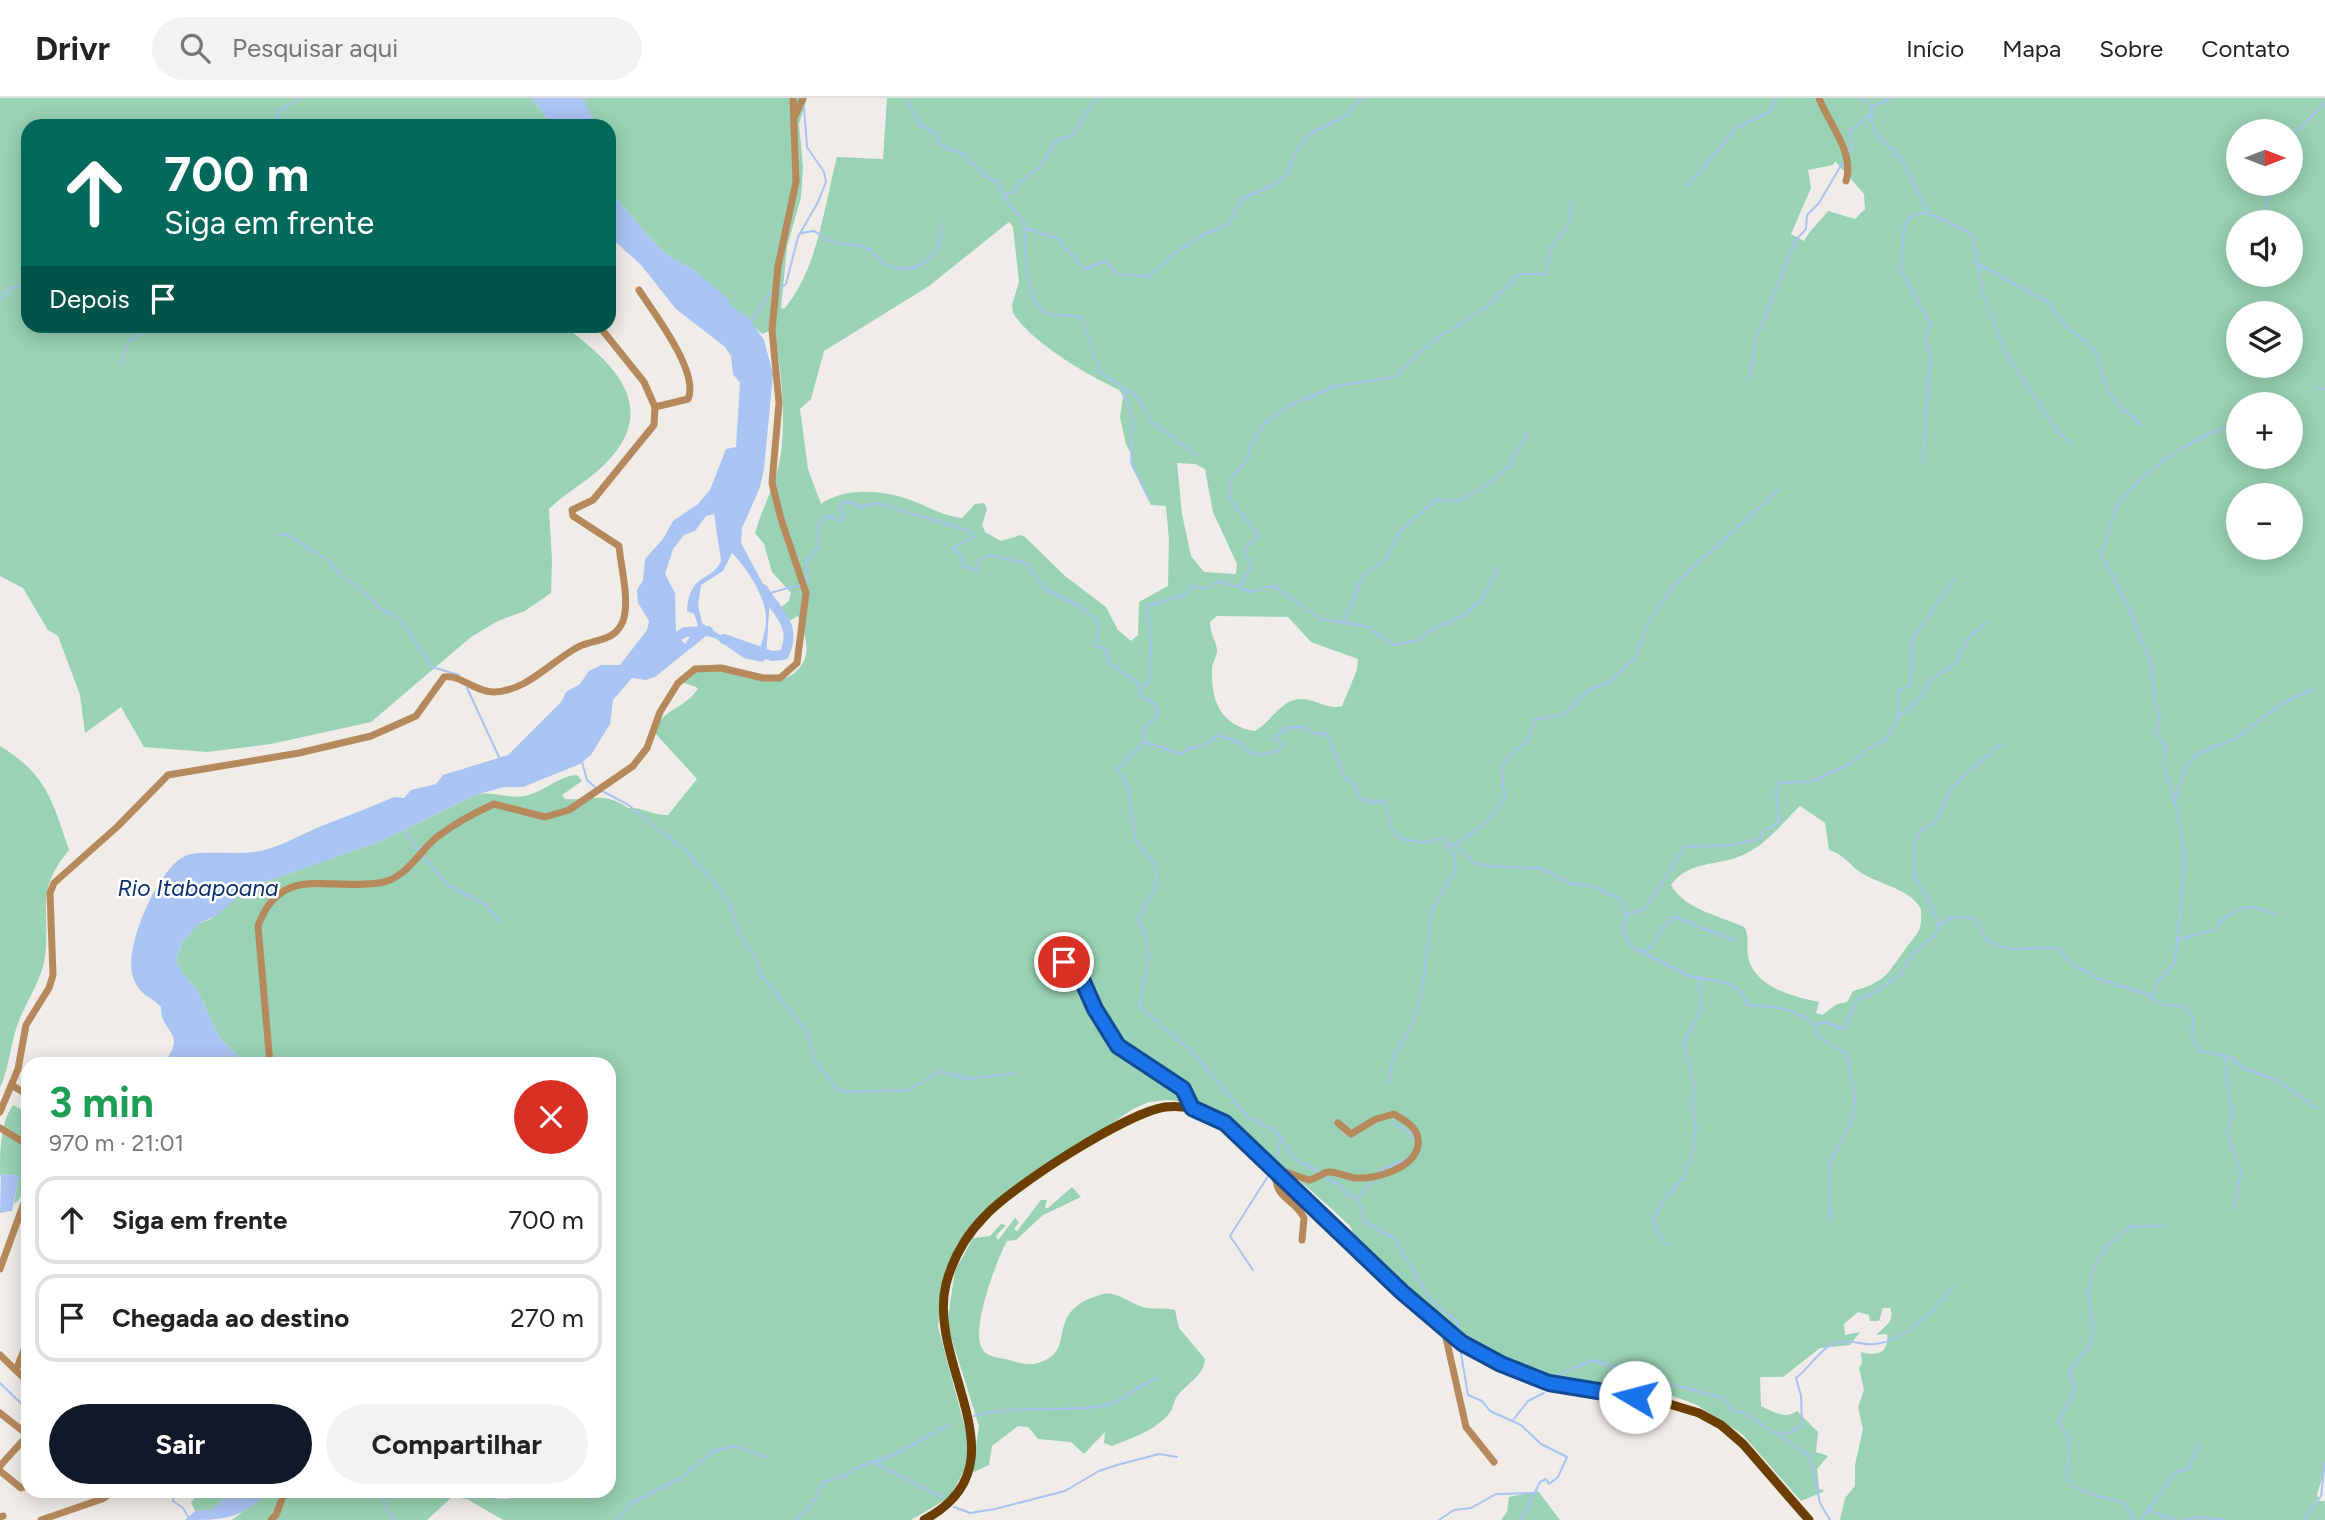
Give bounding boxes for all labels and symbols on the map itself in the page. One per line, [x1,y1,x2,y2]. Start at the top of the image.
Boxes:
north arrow [2226,119,2303,196]
water label: Rio Itabapoana [117,874,279,902]
pin [1034,932,1094,992]
position arrow [1598,1360,1672,1434]

